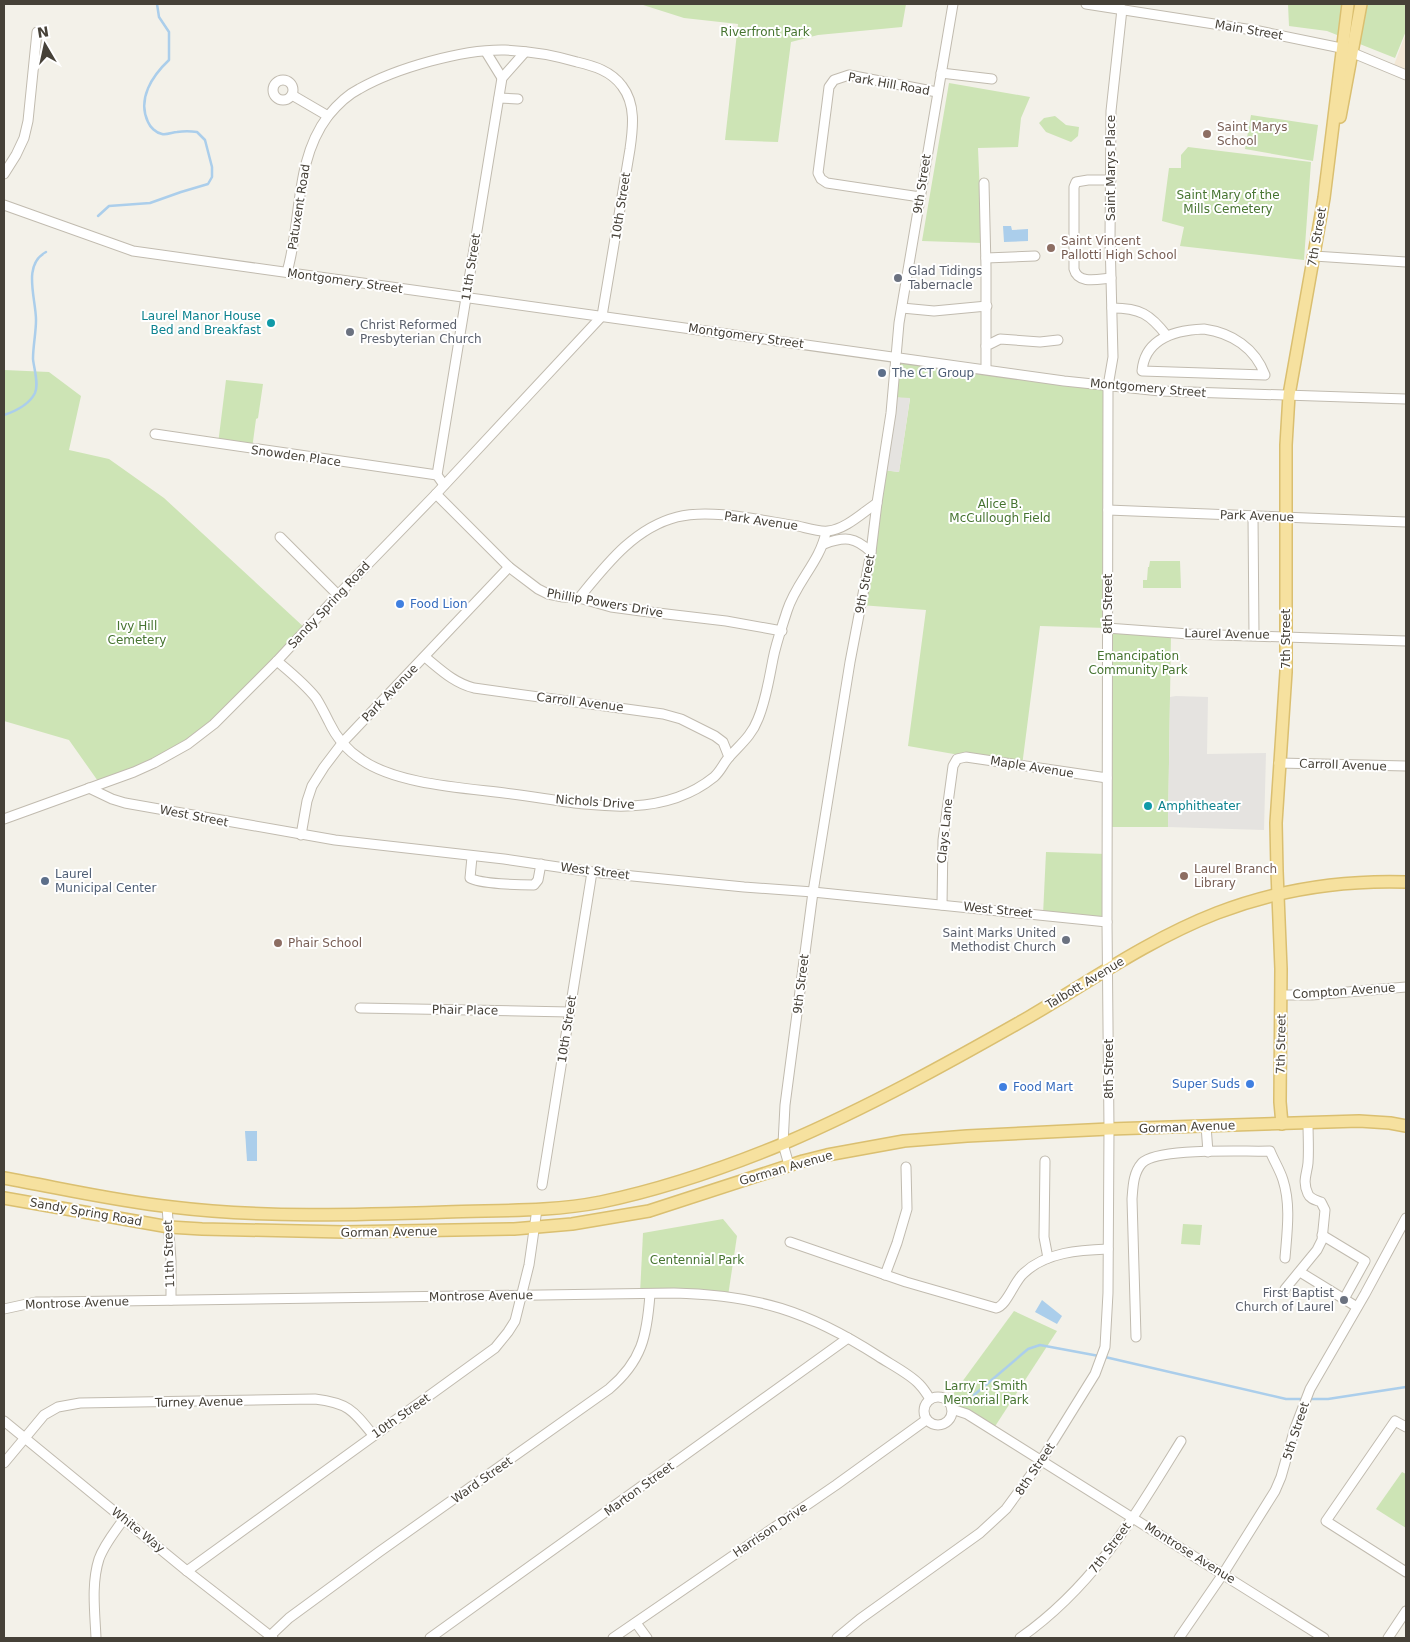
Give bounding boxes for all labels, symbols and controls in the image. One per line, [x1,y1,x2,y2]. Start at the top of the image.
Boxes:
street label: Main Street [1214,17,1284,43]
north arrow [20,20,70,70]
text: N [36,23,50,41]
park label: Riverfront Park [720,25,810,39]
street label: Park Hill Road [847,70,931,98]
street label: Saint Marys Place [1104,115,1118,221]
place label: Saint Marys School [1217,120,1287,148]
marker: Saint Marys School [1201,128,1213,140]
street label: 9th Street [910,153,934,215]
street label: Patuxent Road [285,163,313,251]
street label: 10th Street [609,171,633,241]
park label: Saint Mary of the Mills Cemetery [1176,188,1280,216]
street label: 7th Street [1305,206,1329,268]
street label: 11th Street [459,232,483,302]
place label: Saint Vincent Pallotti High School [1061,234,1177,262]
marker: Saint Vincent Pallotti High School [1045,242,1057,254]
place label: Glad Tidings Tabernacle [907,264,982,292]
street label: Montgomery Street [286,266,404,296]
marker: Glad Tidings Tabernacle [892,272,904,284]
place label: Laurel Manor House Bed and Breakfast [141,309,261,337]
marker: Laurel Manor House Bed and Breakfast [265,317,277,329]
place label: Christ Reformed Presbyterian Church [360,318,482,346]
street label: Montgomery Street [687,321,805,351]
marker: Christ Reformed Presbyterian Church [344,326,356,338]
place label: The CT Group [891,366,974,380]
marker: The CT Group [876,367,888,379]
street label: Montgomery Street [1089,376,1207,400]
street label: Snowden Place [250,443,342,469]
park label: Alice B. McCullough Field [949,497,1051,525]
street label: Park Avenue [1220,508,1294,524]
street label: Park Avenue [723,509,799,533]
street label: 9th Street [852,553,878,615]
street label: Sandy Spring Road [285,559,373,651]
street label: 8th Street [1101,574,1115,634]
street label: Phillip Powers Drive [546,586,664,620]
place label: Food Lion [410,597,468,611]
marker: Food Lion [394,598,406,610]
street label: 7th Street [1279,609,1293,669]
park label: Ivy Hill Cemetery [108,619,166,647]
street label: Laurel Avenue [1184,626,1270,642]
park label: Emancipation Community Park [1088,649,1188,677]
street label: Park Avenue [359,661,421,725]
street label: Carroll Avenue [536,690,624,714]
street label: Maple Avenue [989,753,1075,781]
street label: Carroll Avenue [1299,756,1387,774]
street label: Nichols Drive [555,792,635,812]
street label: Clays Lane [935,798,955,864]
place label: Amphitheater [1158,799,1241,813]
marker: Amphitheater [1142,800,1154,812]
street label: West Street [158,802,230,830]
street label: West Street [560,860,631,882]
place label: Laurel Branch Library [1194,862,1277,890]
place label: Laurel Municipal Center [55,867,156,895]
marker: Laurel Branch Library [1178,870,1190,882]
marker: Laurel Municipal Center [39,875,51,887]
street label: West Street [963,899,1034,921]
place label: Saint Marks United Methodist Church [942,926,1056,954]
marker: Saint Marks United Methodist Church [1060,934,1072,946]
place label: Phair School [288,936,362,950]
marker: Phair School [272,937,284,949]
street label: 9th Street [790,953,812,1015]
street label: Talbott Avenue [1042,954,1127,1012]
street label: Compton Avenue [1292,980,1396,1002]
street label: 10th Street [555,994,579,1064]
street label: Phair Place [432,1002,498,1018]
street label: 7th Street [1273,1013,1289,1074]
street label: 8th Street [1102,1039,1116,1099]
place label: Super Suds [1172,1077,1240,1091]
marker: Super Suds [1244,1078,1256,1090]
place label: Food Mart [1013,1080,1073,1094]
marker: Food Mart [997,1081,1009,1093]
street label: Gorman Avenue [1139,1118,1235,1136]
street label: Gorman Avenue [738,1148,834,1188]
street label: Sandy Spring Road [29,1195,143,1229]
street label: 11th Street [161,1220,177,1288]
street label: Gorman Avenue [341,1224,437,1240]
park label: Centennial Park [650,1253,744,1267]
place label: First Baptist Church of Laurel [1235,1286,1334,1314]
street label: Montrose Avenue [429,1288,533,1304]
street label: Montrose Avenue [25,1294,129,1312]
marker: First Baptist Church of Laurel [1338,1294,1350,1306]
park label: Larry T. Smith Memorial Park [943,1379,1029,1407]
street label: 10th Street [369,1391,433,1441]
street label: Turney Avenue [154,1394,243,1410]
street label: 5th Street [1280,1400,1312,1462]
street label: 8th Street [1012,1440,1058,1498]
street label: Ward Street [449,1454,515,1506]
street label: Marton Street [601,1459,677,1519]
street label: Harrison Drive [730,1500,810,1560]
street label: White Way [109,1504,167,1556]
street label: Montrose Avenue [1142,1519,1238,1587]
street label: 7th Street [1086,1520,1134,1576]

